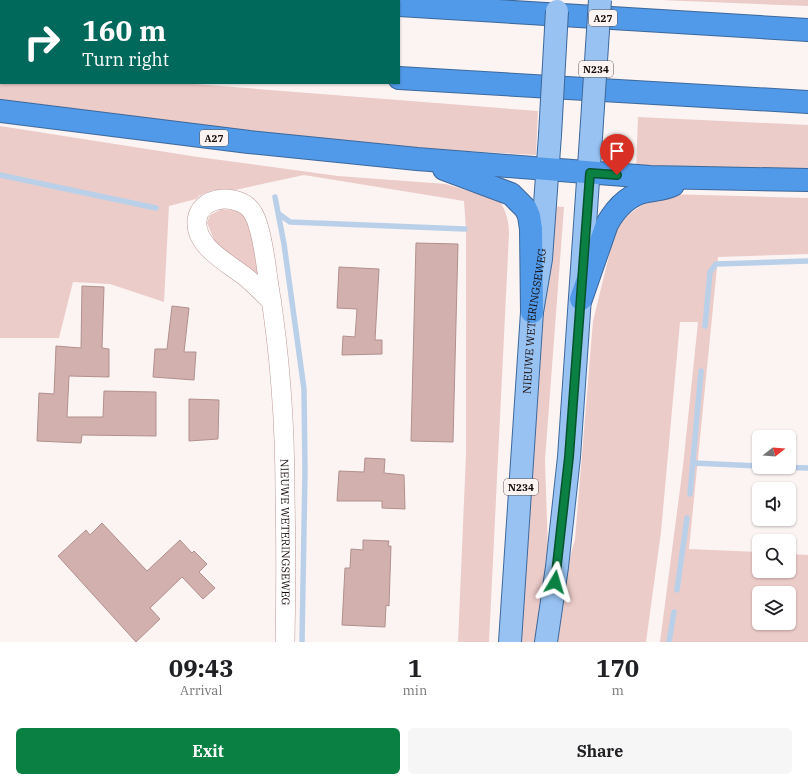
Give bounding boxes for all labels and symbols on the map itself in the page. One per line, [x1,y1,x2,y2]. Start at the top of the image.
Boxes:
road number: A27 [589,10,617,26]
road number: N234 [579,61,613,77]
road number: A27 [200,130,228,146]
pin [600,134,634,175]
street label: NIEUWE WETERINGSEWEG [520,248,549,394]
north arrow [752,430,796,474]
street label: NIEUWE WETERINGSEWEG [278,459,293,606]
road number: N234 [504,479,538,495]
position arrow [534,561,576,603]

